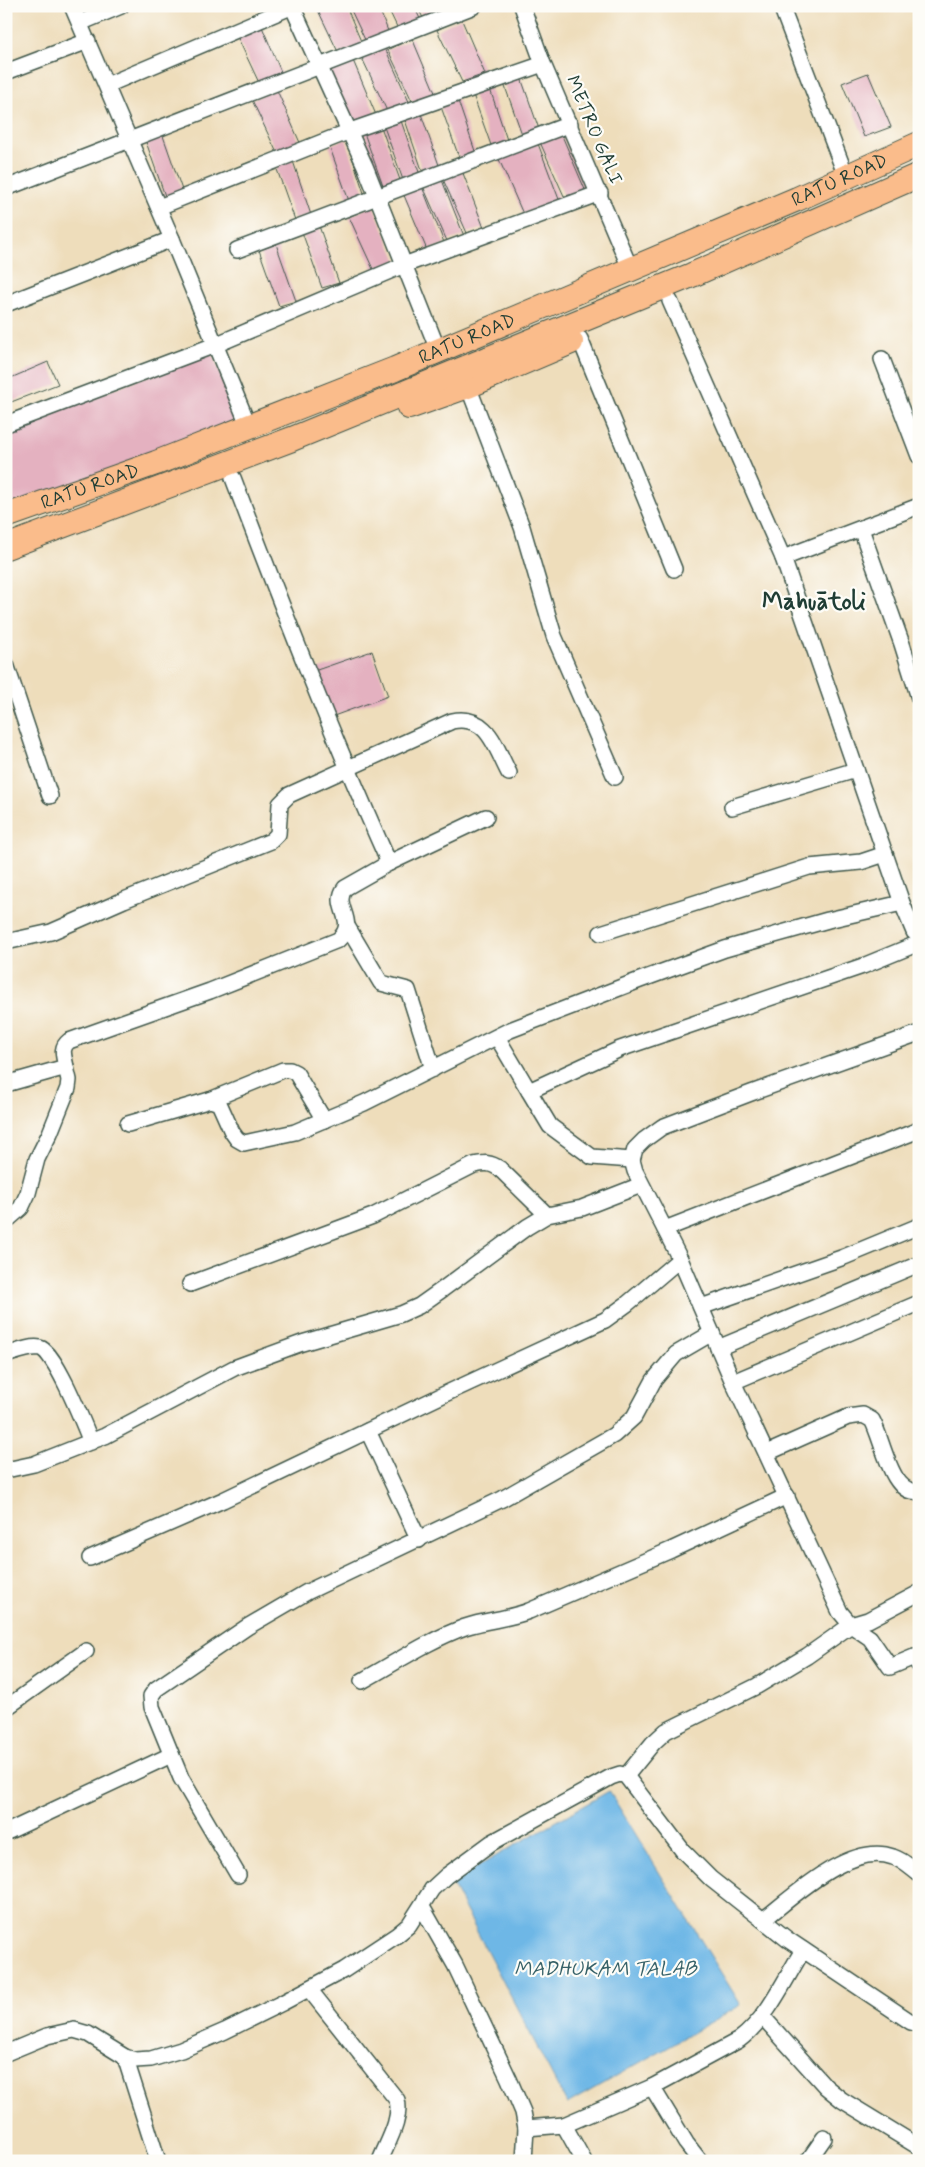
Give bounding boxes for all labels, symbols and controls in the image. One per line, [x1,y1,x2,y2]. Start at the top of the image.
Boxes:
street label: METRO GALI [560,72,628,188]
street label: RATU ROAD [788,147,891,212]
street label: RATU ROAD [415,307,519,370]
street label: RATU ROAD [37,457,143,515]
district label: Mahuātoli [762,587,866,618]
water label: MADHUKAM TALAB [514,1956,698,1983]

